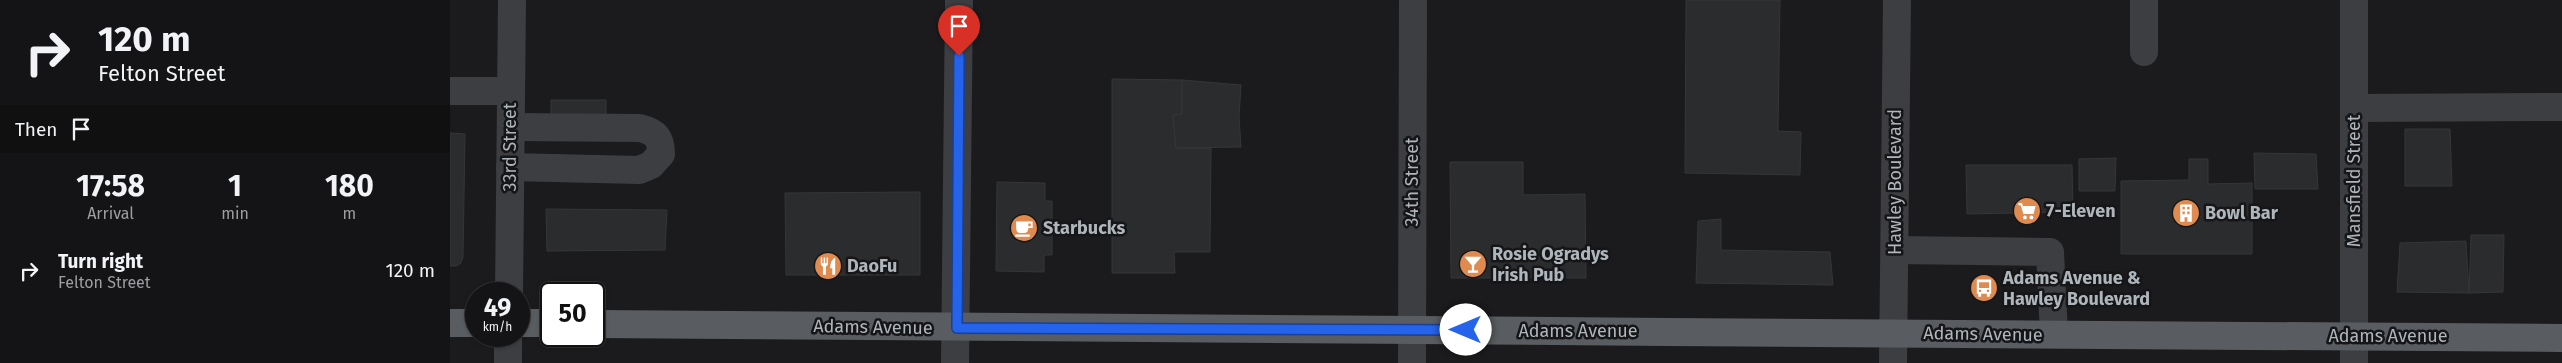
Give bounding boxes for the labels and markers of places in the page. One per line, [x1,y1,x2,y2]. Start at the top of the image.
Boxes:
pin [938,5,980,56]
supermarket icon: 7-Eleven [2012,196,2042,226]
building icon: Bowl Bar [2171,198,2201,228]
place label: 7-Eleven [2046,200,2116,222]
place label: Bowl Bar [2205,202,2279,224]
cafe icon: Starbucks [1009,213,1039,243]
place label: Starbucks [1043,217,1126,239]
place label: Rosie Ogradys Irish Pub [1492,243,1609,286]
bar icon: Rosie Ogradys Irish Pub [1458,249,1488,279]
restaurant icon: DaoFu [813,251,843,281]
place label: DaoFu [847,255,897,277]
place label: Adams Avenue & Hawley Boulevard [2002,267,2150,310]
bus stop icon: Adams Avenue & Hawley Boulevard [1969,273,1999,303]

